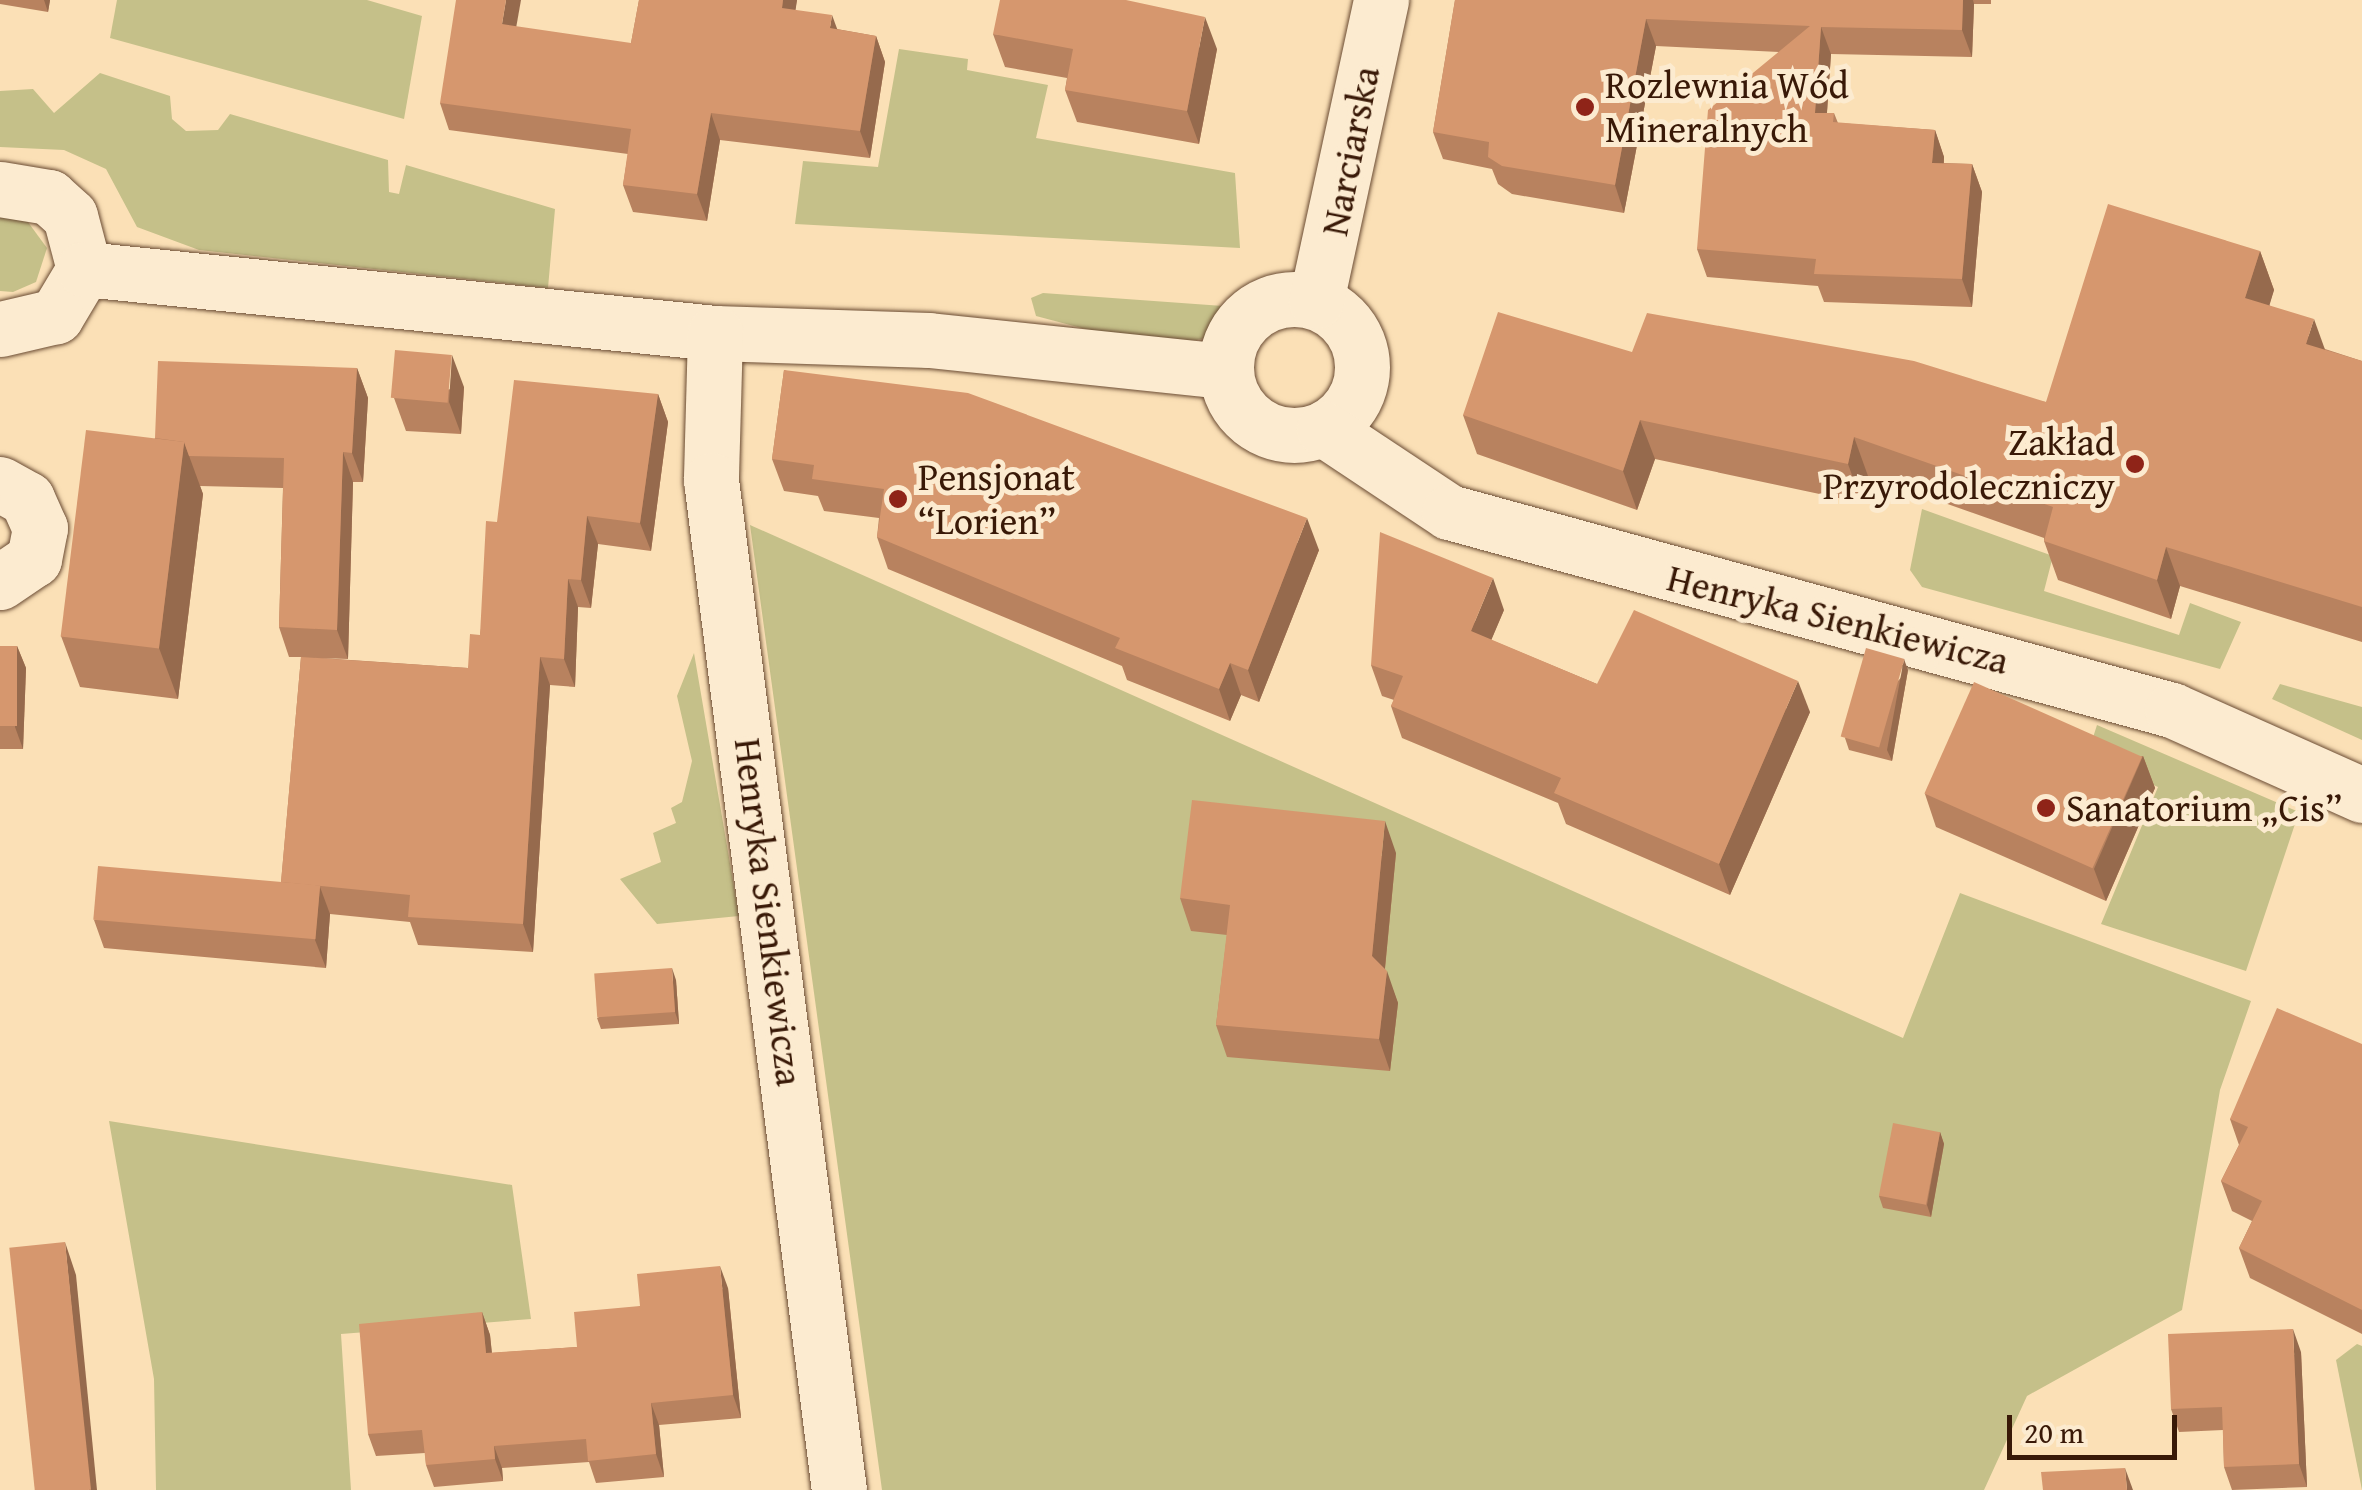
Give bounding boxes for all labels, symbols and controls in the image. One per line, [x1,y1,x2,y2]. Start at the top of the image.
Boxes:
place label: Rozlewnia Wód Mineralnych [1605,62,1849,152]
street label: Narciarska [1311,63,1389,239]
marker: Rozlewnia Wód Mineralnych [1574,96,1596,118]
place label: Zakład Przyrodoleczniczy [1823,419,2115,508]
marker: Zakład Przyrodoleczniczy [2124,453,2146,475]
place label: Pensjonat “Lorien” [918,454,1075,544]
marker: Pensjonat “Lorien” [887,488,909,510]
street label: Henryka Sienkiewicza [1663,555,2013,683]
street label: Henryka Sienkiewicza [725,736,813,1088]
place label: Sanatorium „Cis” [2066,785,2342,831]
marker: Sanatorium „Cis” [2035,797,2057,819]
scale bar [2012,1395,2182,1457]
text: 20 m [2024,1410,2084,1454]

